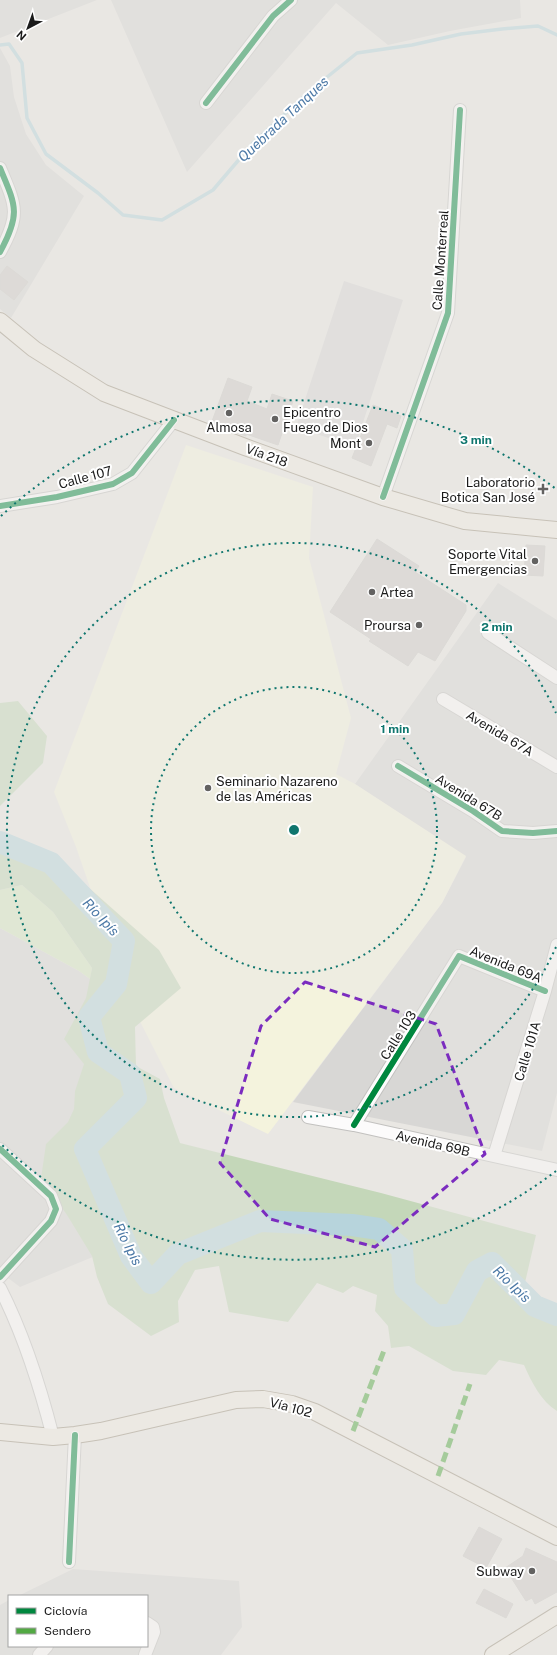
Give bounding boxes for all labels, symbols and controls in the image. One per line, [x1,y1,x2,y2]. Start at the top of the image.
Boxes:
north arrow [8,8,48,48]
text: N [14,28,29,43]
water label: Quebrada Tanques [234,73,332,165]
street label: Calle Monterreal [430,209,451,311]
place label: Epicentro Fuego de Dios [283,405,368,435]
marker: Almosa [224,408,234,418]
marker: Epicentro Fuego de Dios [270,414,280,424]
place label: Almosa [206,420,252,435]
text: 3 min [460,433,492,447]
place label: Mont [330,436,361,451]
marker: Mont [364,438,374,448]
street label: Vía 218 [244,441,290,470]
street label: Calle 107 [57,463,114,492]
place label: Laboratorio Botica San José [441,475,535,505]
marker: Laboratorio Botica San José [538,484,548,494]
place label: Soporte Vital Emergencias [448,547,527,577]
marker: Soporte Vital Emergencias [530,556,540,566]
place label: Artea [380,585,413,600]
marker: Artea [367,587,377,597]
place label: Proursa [364,618,411,633]
marker: Proursa [414,620,424,630]
text: 2 min [481,620,513,634]
street label: Avenida 67A [463,707,536,759]
text: 1 min [381,722,409,736]
street label: Avenida 67B [433,771,505,824]
place label: Seminario Nazareno de las Américas [216,774,338,804]
marker: Seminario Nazareno de las Américas [203,783,213,793]
centre of rings [287,823,301,837]
water label: Río Ipís [80,895,123,939]
street label: Avenida 69A [468,943,544,986]
street label: Calle 103 [377,1008,419,1063]
street label: Calle 101A [511,1019,544,1083]
street label: Avenida 69B [394,1128,472,1159]
water label: Río Ipís [110,1220,146,1268]
water label: Río Ipís [490,1262,534,1306]
street label: Vía 102 [268,1395,314,1420]
place label: Subway [476,1564,524,1579]
marker: Subway [527,1566,537,1576]
legend [8,1595,148,1647]
text: Ciclovía [44,1604,87,1618]
text: Sendero [44,1624,91,1638]

